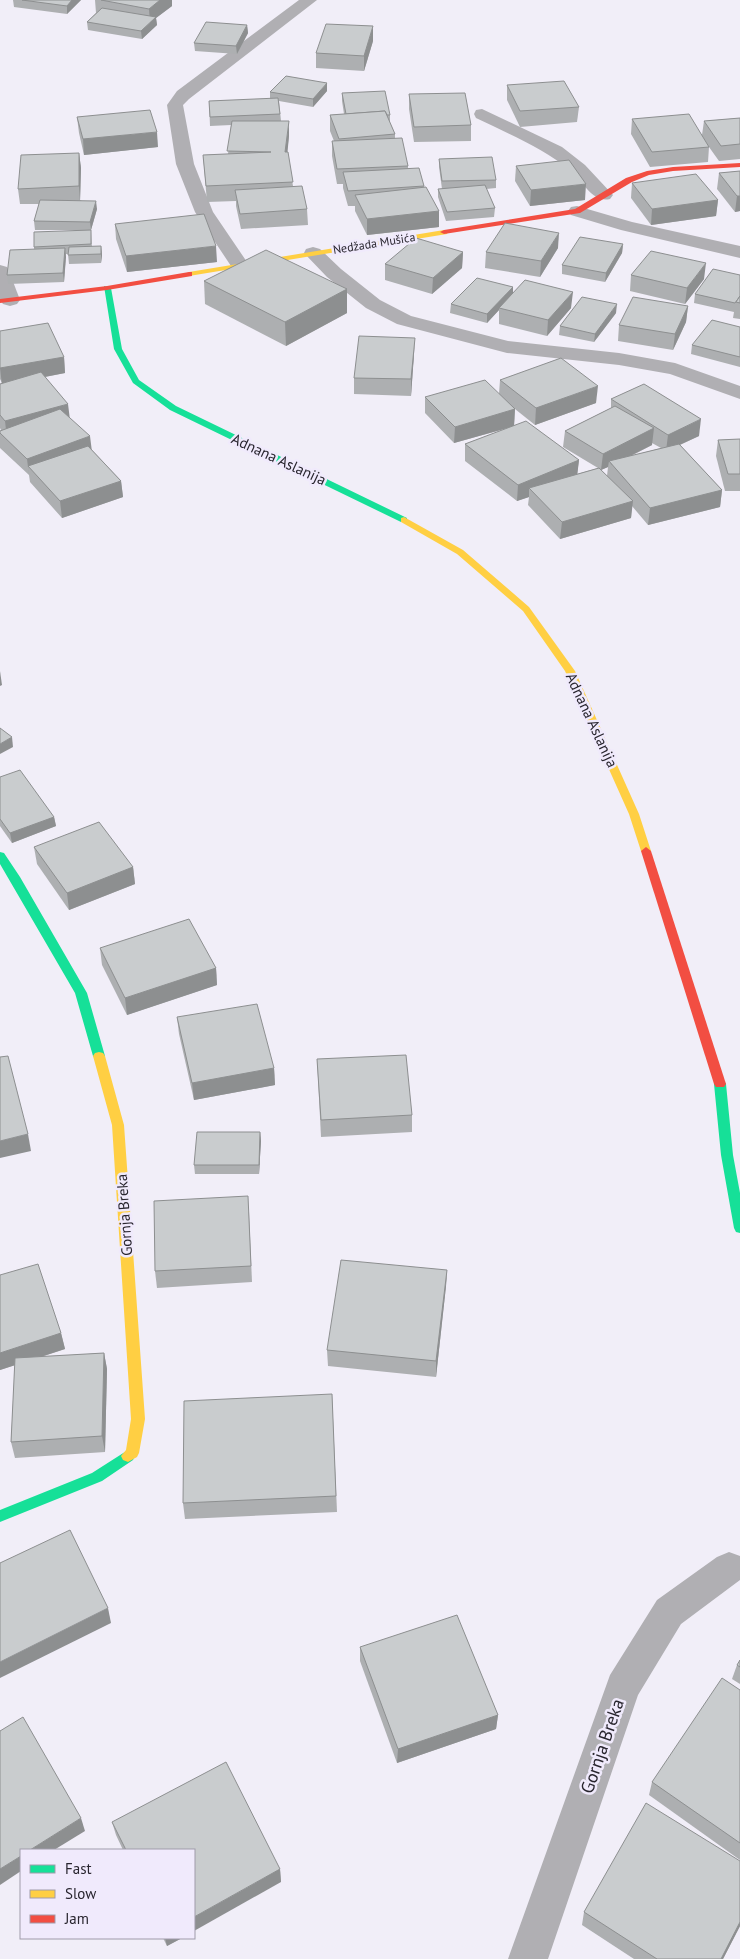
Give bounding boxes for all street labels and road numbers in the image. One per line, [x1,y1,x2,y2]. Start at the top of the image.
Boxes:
street label: Nedžada Mušića [332,229,416,257]
street label: Adnana Aslanija [229,429,329,489]
street label: Adnana Aslanija [562,670,622,770]
street label: Gornja Breka [112,1173,136,1257]
street label: Gornja Breka [575,1696,629,1796]

